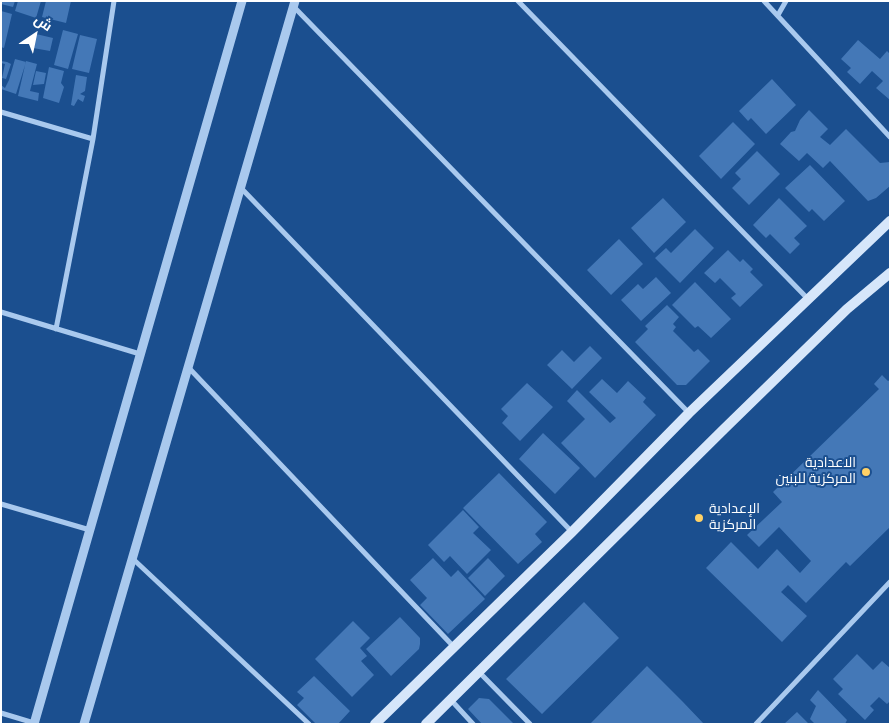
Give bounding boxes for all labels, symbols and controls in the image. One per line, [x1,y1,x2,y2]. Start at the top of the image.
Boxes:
text: ش [30,8,57,36]
north arrow [10,10,60,60]
place label: الاعدادية المركزية للبنين [775,456,856,488]
marker: الاعدادية المركزية للبنين [860,466,872,478]
place label: الإعدادية المركزية [709,502,760,534]
marker: الإعدادية المركزية [693,512,705,524]

